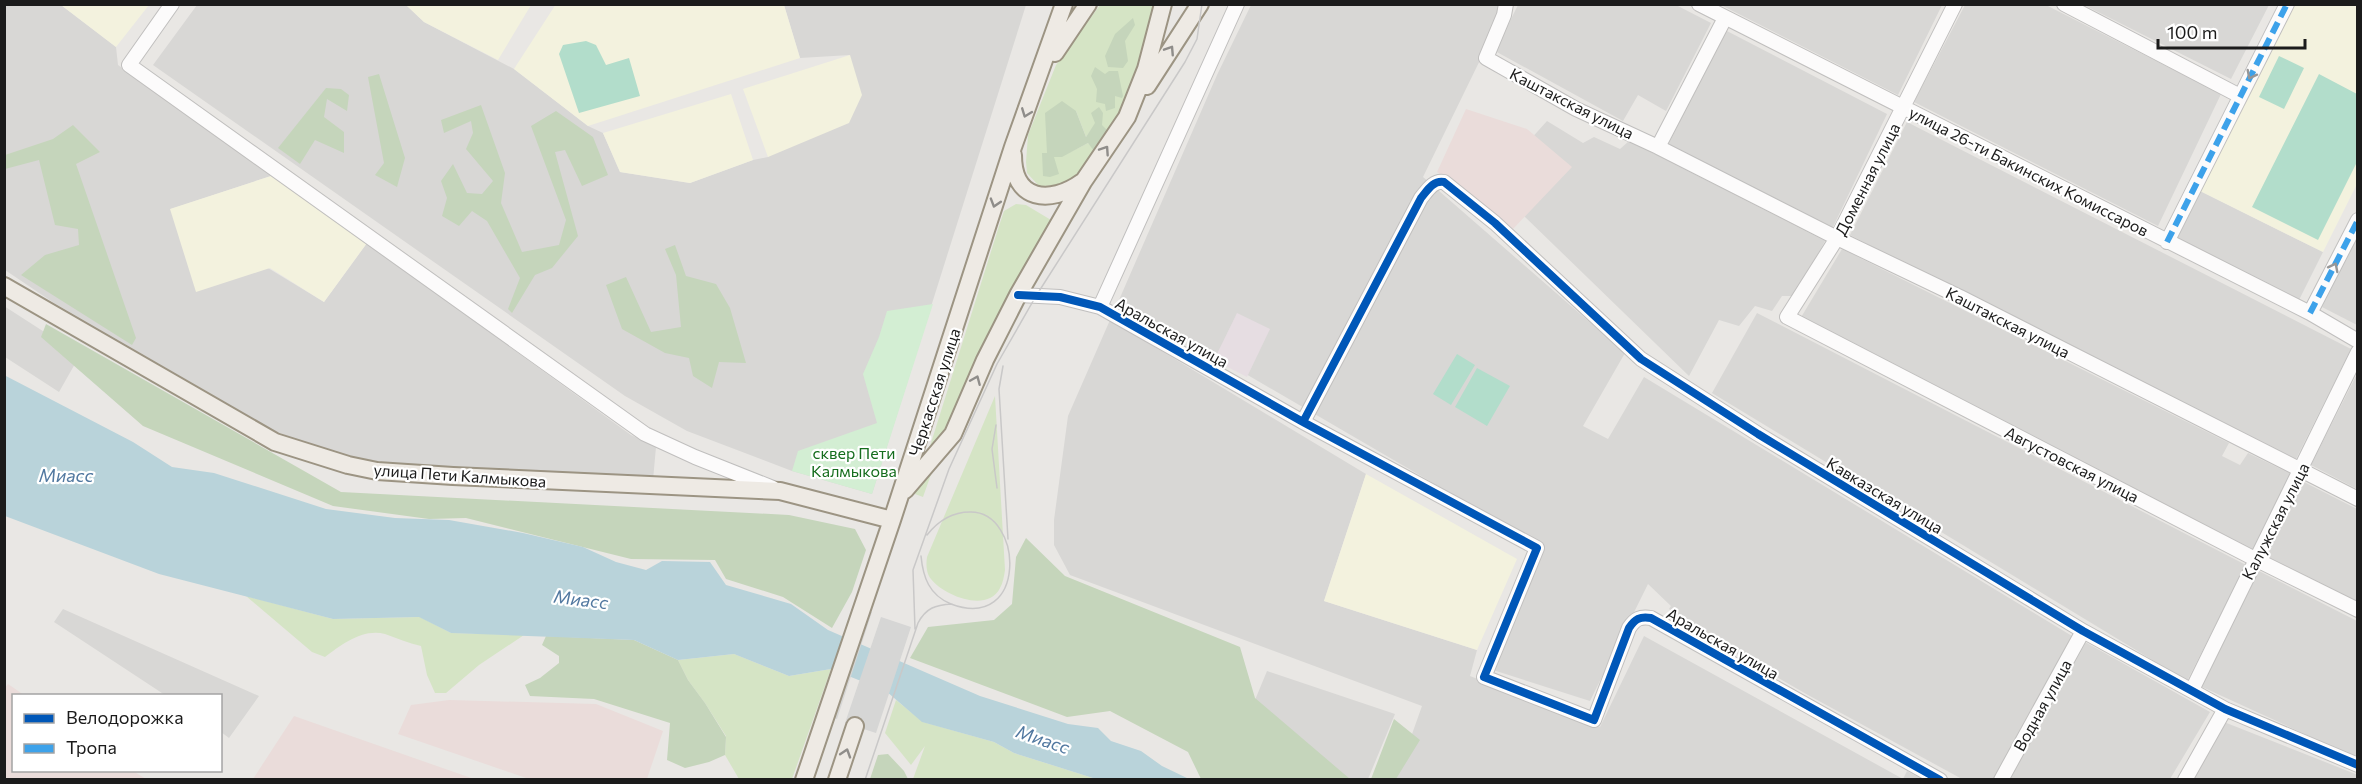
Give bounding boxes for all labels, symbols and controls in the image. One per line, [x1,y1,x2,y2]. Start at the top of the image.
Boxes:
scale bar [2158,12,2305,50]
text: 100 m [2167,21,2217,43]
one-way arrow [1163,46,1174,57]
street label: Каштакская улица [1507,64,1637,142]
one-way arrow [2246,69,2258,80]
street label: улица 26-ти Бакинских Комиссаров [1906,102,2152,240]
one-way arrow [1021,107,1033,118]
street label: Доменная улица [1830,120,1904,238]
one-way arrow [1098,145,1109,156]
one-way arrow [990,197,1002,208]
one-way arrow [2326,262,2338,273]
street label: Каштакская улица [1943,283,2073,361]
street label: Аральская улица [1112,293,1232,371]
street label: Черкасская улица [904,326,964,458]
one-way arrow [969,376,981,387]
street label: Августовская улица [2002,422,2142,506]
park label: сквер Пети Калмыкова [811,443,897,480]
street label: Кавказская улица [1823,453,1947,537]
street label: улица Пети Калмыкова [373,459,547,491]
street label: Калужская улица [2237,459,2313,583]
water label: Миасс [39,464,93,486]
water label: Миасс [553,585,610,613]
street label: Аральская улица [1664,603,1782,683]
street label: Водная улица [2009,656,2075,754]
legend [12,694,222,772]
text: Велодорожка [66,706,184,728]
water label: Миасс [1014,720,1073,758]
text: Тропа [66,736,117,758]
one-way arrow [839,748,851,759]

